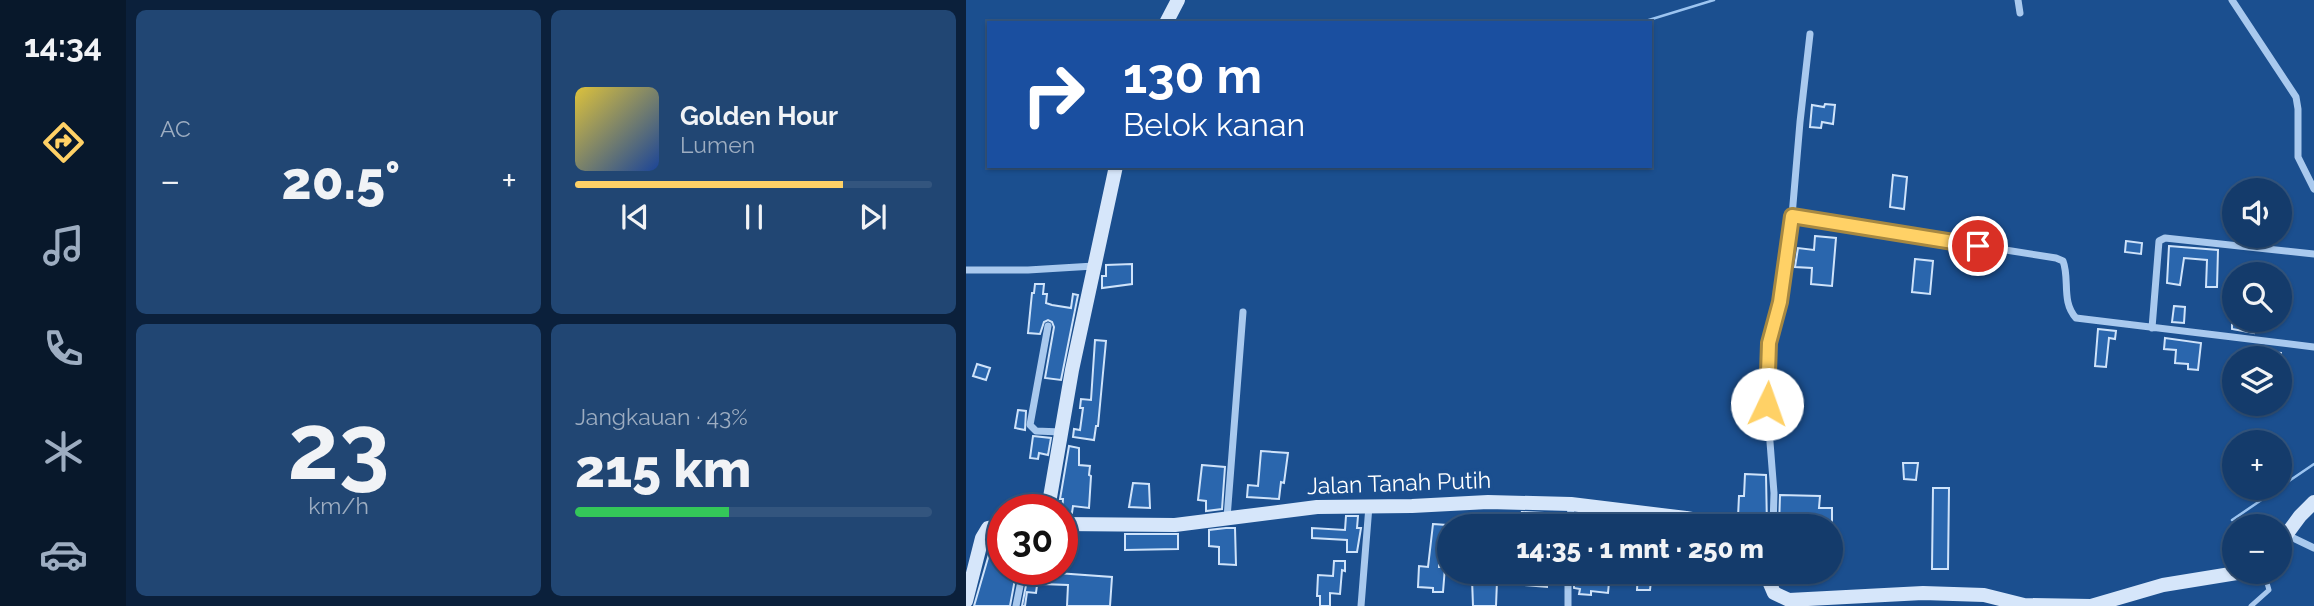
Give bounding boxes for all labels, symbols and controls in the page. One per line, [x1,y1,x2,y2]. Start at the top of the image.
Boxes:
text: 14:34 [24,27,102,64]
text: 130 m [1123,47,1262,104]
icon: right [1008,49,1099,140]
text: Golden Hour [680,101,838,131]
text: Belok kanan [1123,106,1305,143]
text: AC [160,115,191,142]
icon: directions [39,118,88,167]
text: Lumen [680,131,755,158]
text: 20.5° [281,150,400,211]
text: − [160,158,180,203]
text: + [501,158,517,203]
map controls [2222,178,2292,584]
button: sound [2222,178,2292,248]
icon: previous [616,198,654,236]
icon: pause [735,198,773,236]
icon: next [854,198,892,236]
pin [1948,216,2008,276]
icon: music [39,221,88,270]
icon: arrive [1959,227,1997,265]
button: search [2222,262,2292,332]
icon: phone [39,324,88,373]
button: layers [2222,346,2292,416]
position arrow [1730,367,1804,441]
text: 23 [287,393,390,500]
text: Jangkauan · 43% [575,403,748,430]
icon: climate [39,427,88,476]
button: + [2222,430,2292,500]
text: 215 km [575,438,751,499]
street label: Jalan Tanah Putih [1306,466,1492,499]
text: km/h [308,492,369,519]
speed limit sign: 30 [987,494,1078,585]
button: − [2222,514,2292,584]
icon: car [39,530,88,579]
text: 14:35 · 1 mnt · 250 m [1516,534,1764,564]

